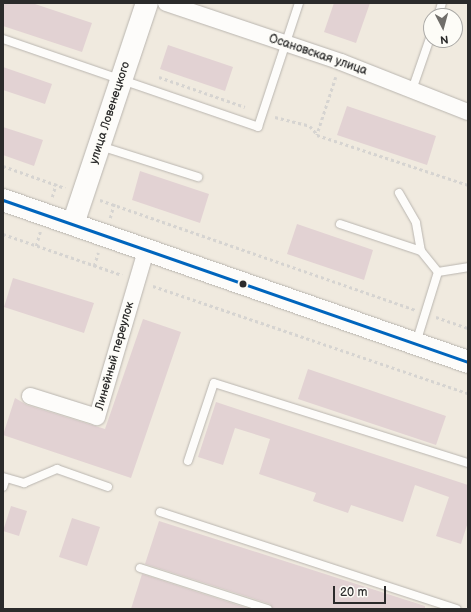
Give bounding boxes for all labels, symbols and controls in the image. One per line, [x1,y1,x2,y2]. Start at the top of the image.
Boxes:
north arrow [423,8,463,48]
street label: Осановская улица [267,31,369,79]
text: N [439,33,449,46]
street label: улица Ловенецкого [87,60,133,166]
unlabelled marker [238,279,248,289]
street label: Линейный переулок [93,300,137,412]
scale bar [335,578,388,604]
text: 20 m [340,585,367,600]

